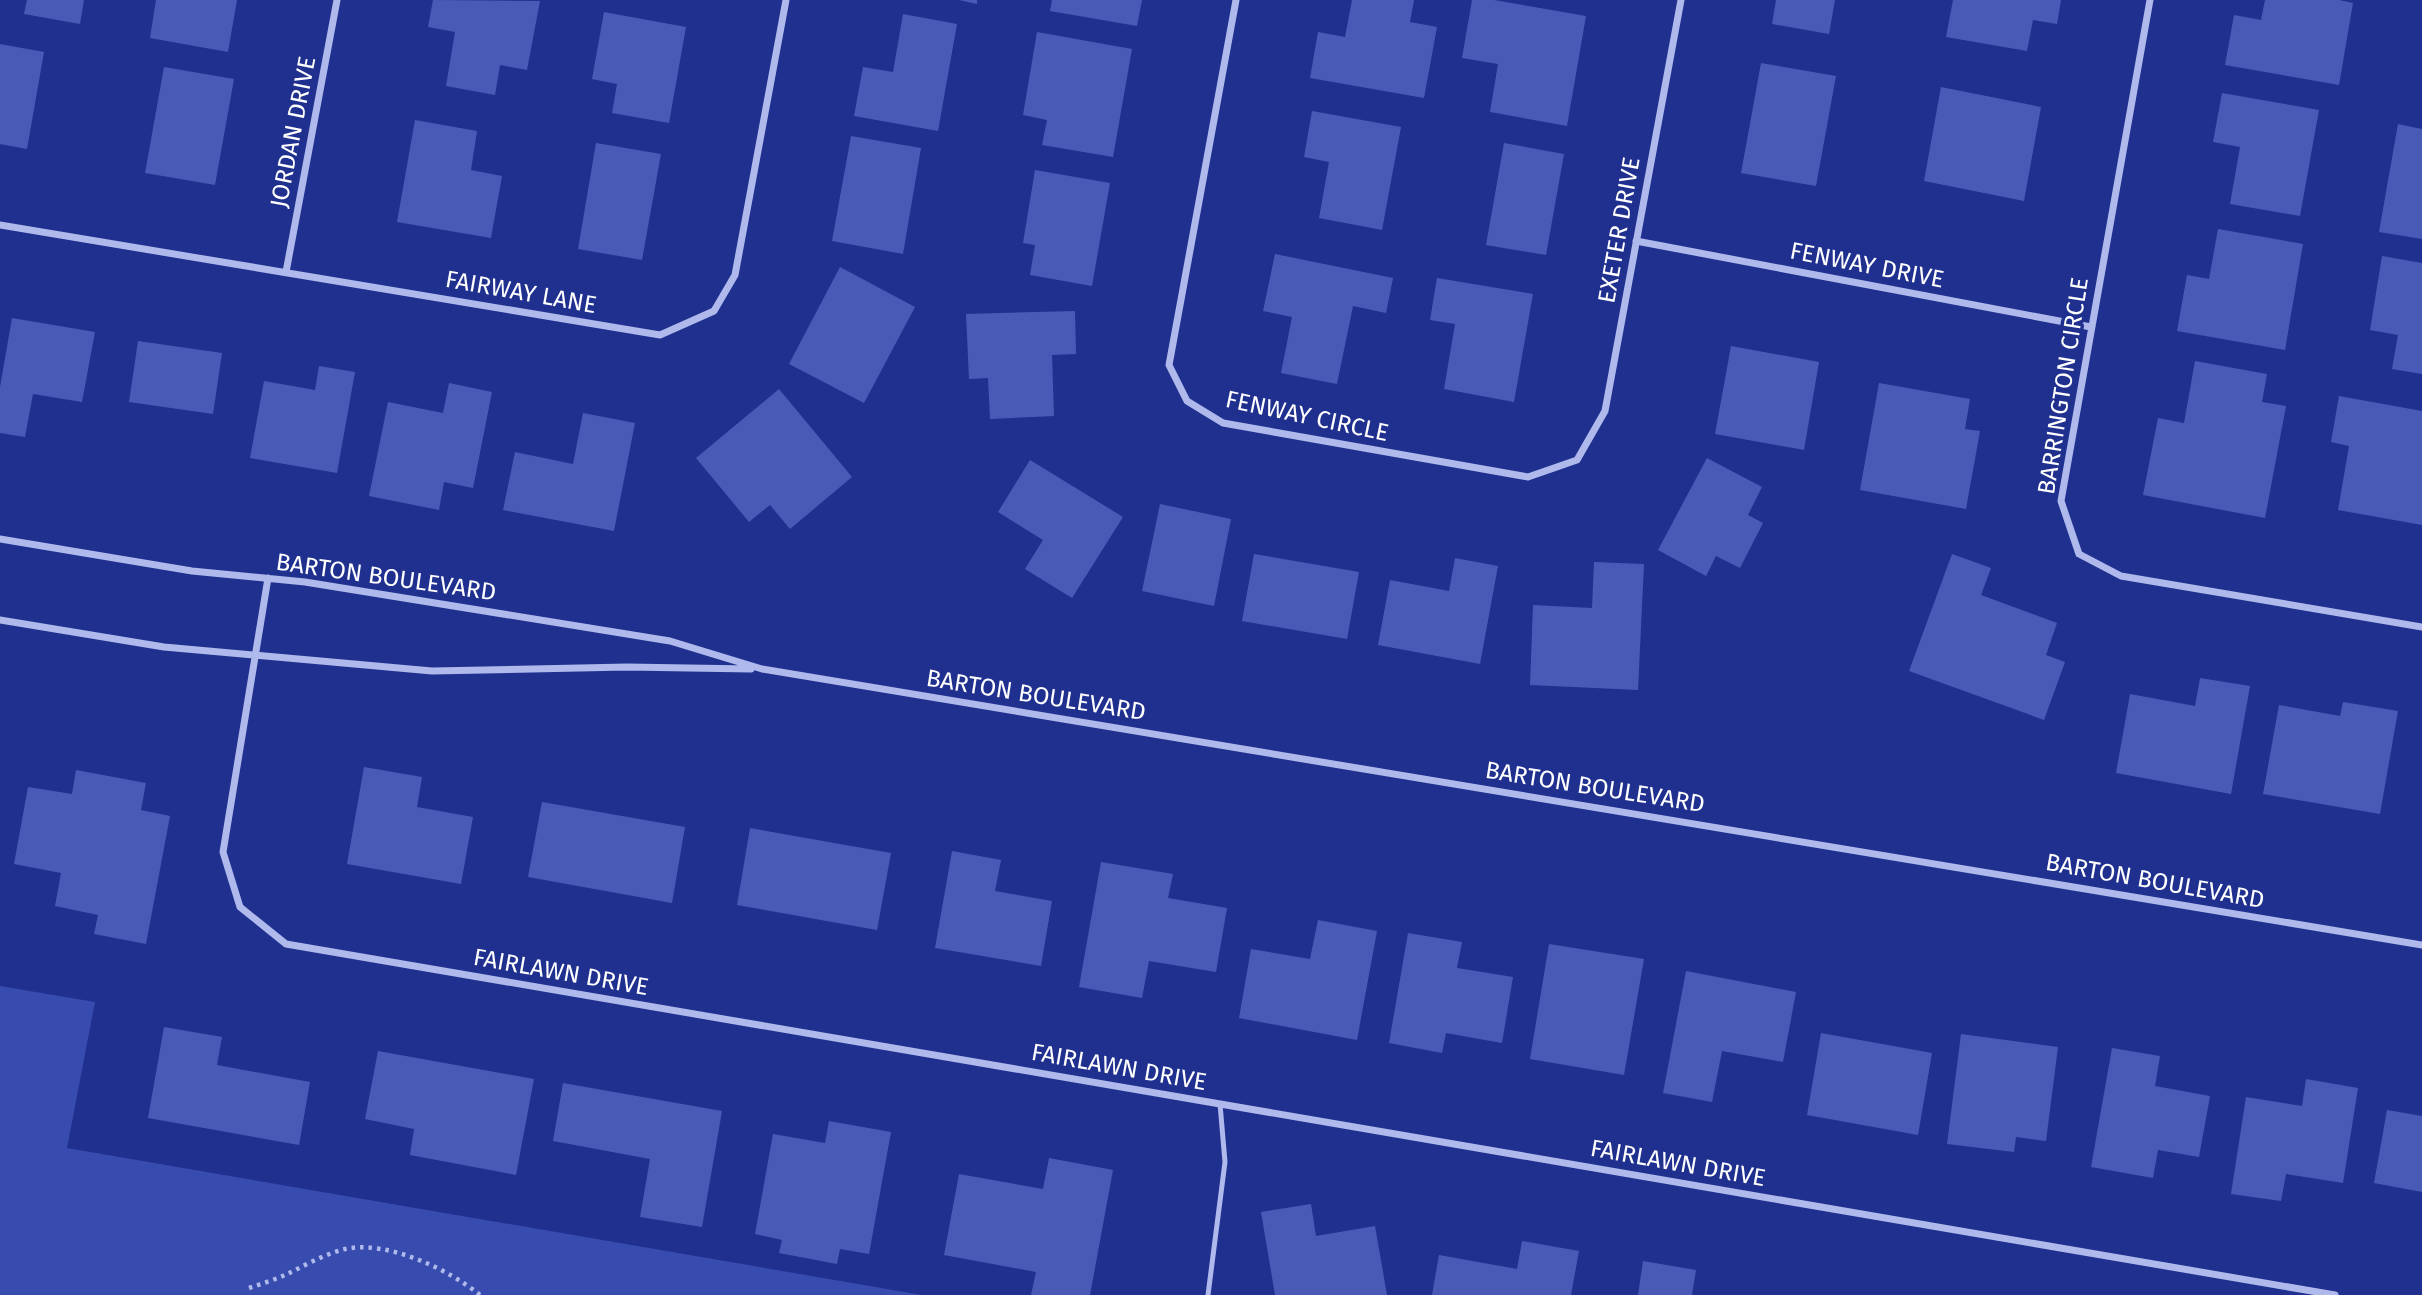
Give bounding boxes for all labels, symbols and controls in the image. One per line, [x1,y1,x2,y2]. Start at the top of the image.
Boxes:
street label: JORDAN DRIVE [265,54,321,210]
street label: EXETER DRIVE [1592,155,1646,305]
street label: FENWAY DRIVE [1788,236,1946,294]
street label: FAIRWAY LANE [443,265,599,319]
street label: BARRINGTON CIRCLE [2032,275,2094,497]
street label: FENWAY CIRCLE [1223,385,1391,447]
street label: BARTON BOULEVARD [274,548,498,606]
street label: BARTON BOULEVARD [924,664,1148,726]
street label: BARTON BOULEVARD [1483,756,1707,818]
street label: BARTON BOULEVARD [2043,848,2267,914]
street label: FAIRLAWN DRIVE [471,943,651,1001]
street label: FAIRLAWN DRIVE [1029,1038,1209,1096]
street label: FAIRLAWN DRIVE [1588,1134,1768,1192]

